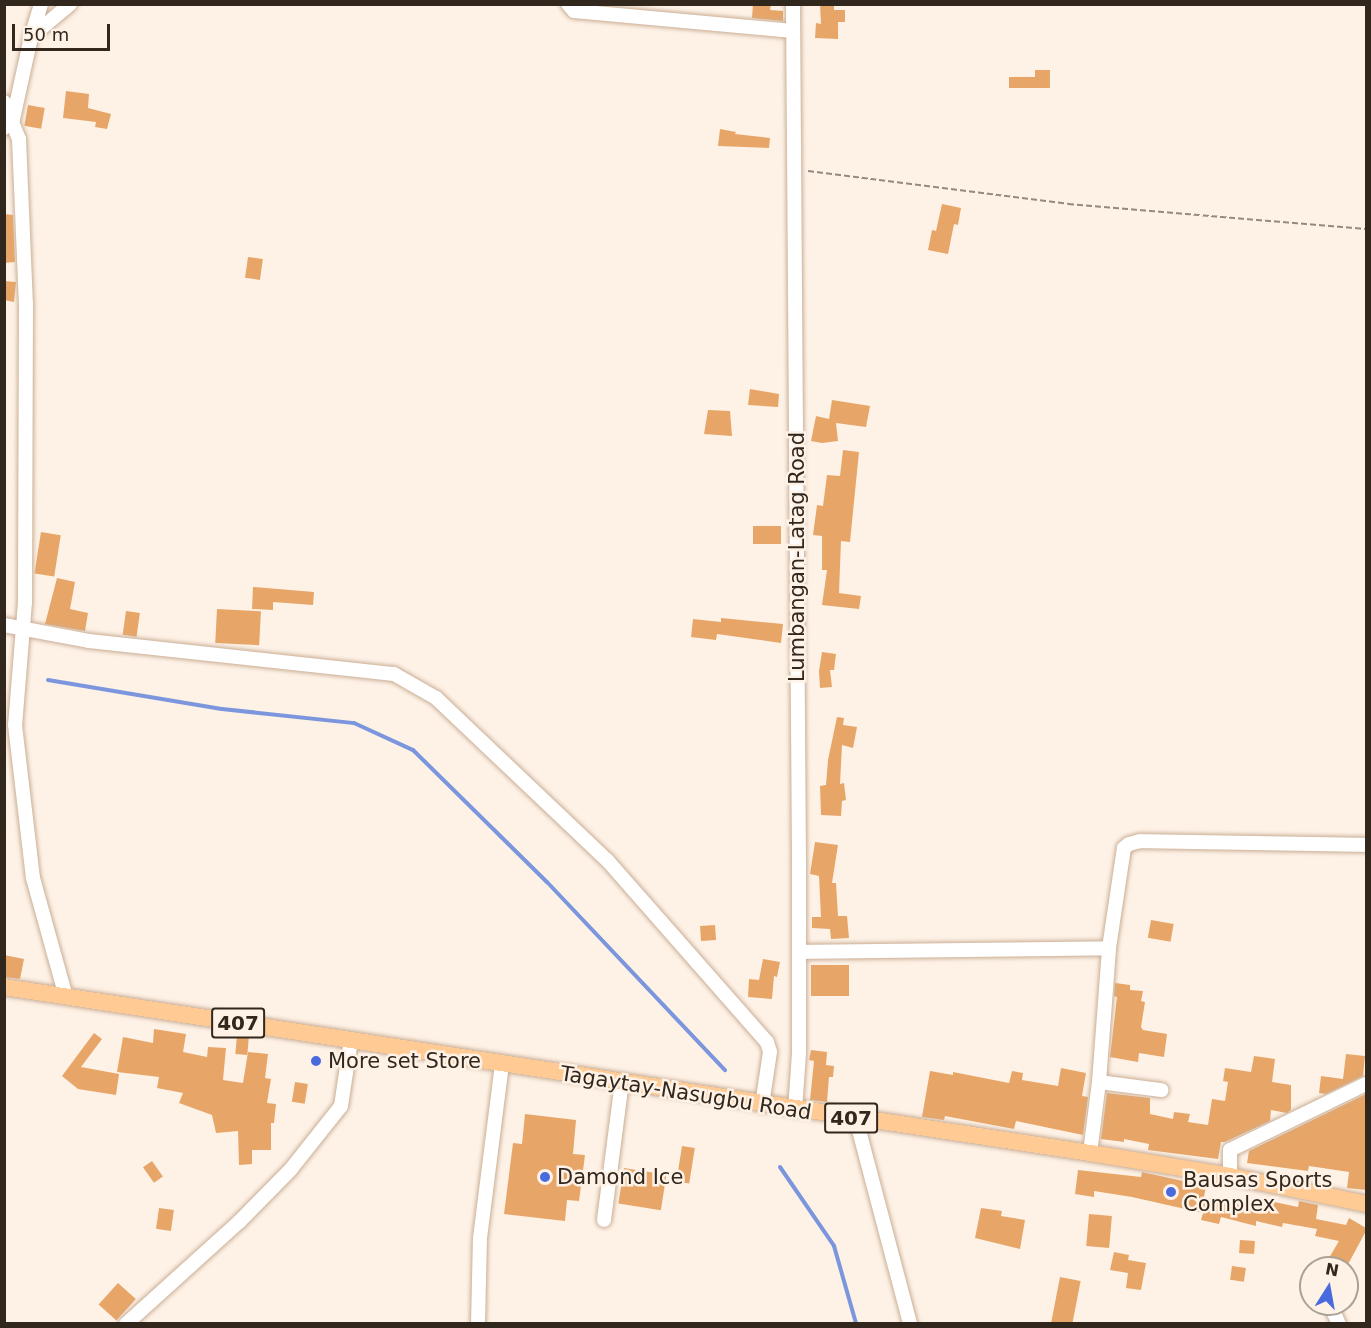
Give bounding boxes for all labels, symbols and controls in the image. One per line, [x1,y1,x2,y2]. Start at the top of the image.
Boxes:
scale bar [15,12,112,50]
text: 50 m [23,24,69,45]
street label: Lumbangan-Latag Road [784,432,810,682]
road number: 407 [211,1006,265,1040]
place label: More set Store [328,1048,481,1074]
marker: More set Store [309,1054,323,1068]
street label: Tagaytay-Nasugbu Road [559,1061,813,1125]
road number: 407 [824,1101,878,1135]
place label: Damond Ice [557,1164,683,1190]
place label: Bausas Sports Complex [1183,1167,1332,1217]
marker: Damond Ice [538,1170,552,1184]
marker: Bausas Sports Complex [1164,1185,1178,1199]
north arrow [1299,1256,1359,1316]
text: N [1324,1259,1341,1280]

